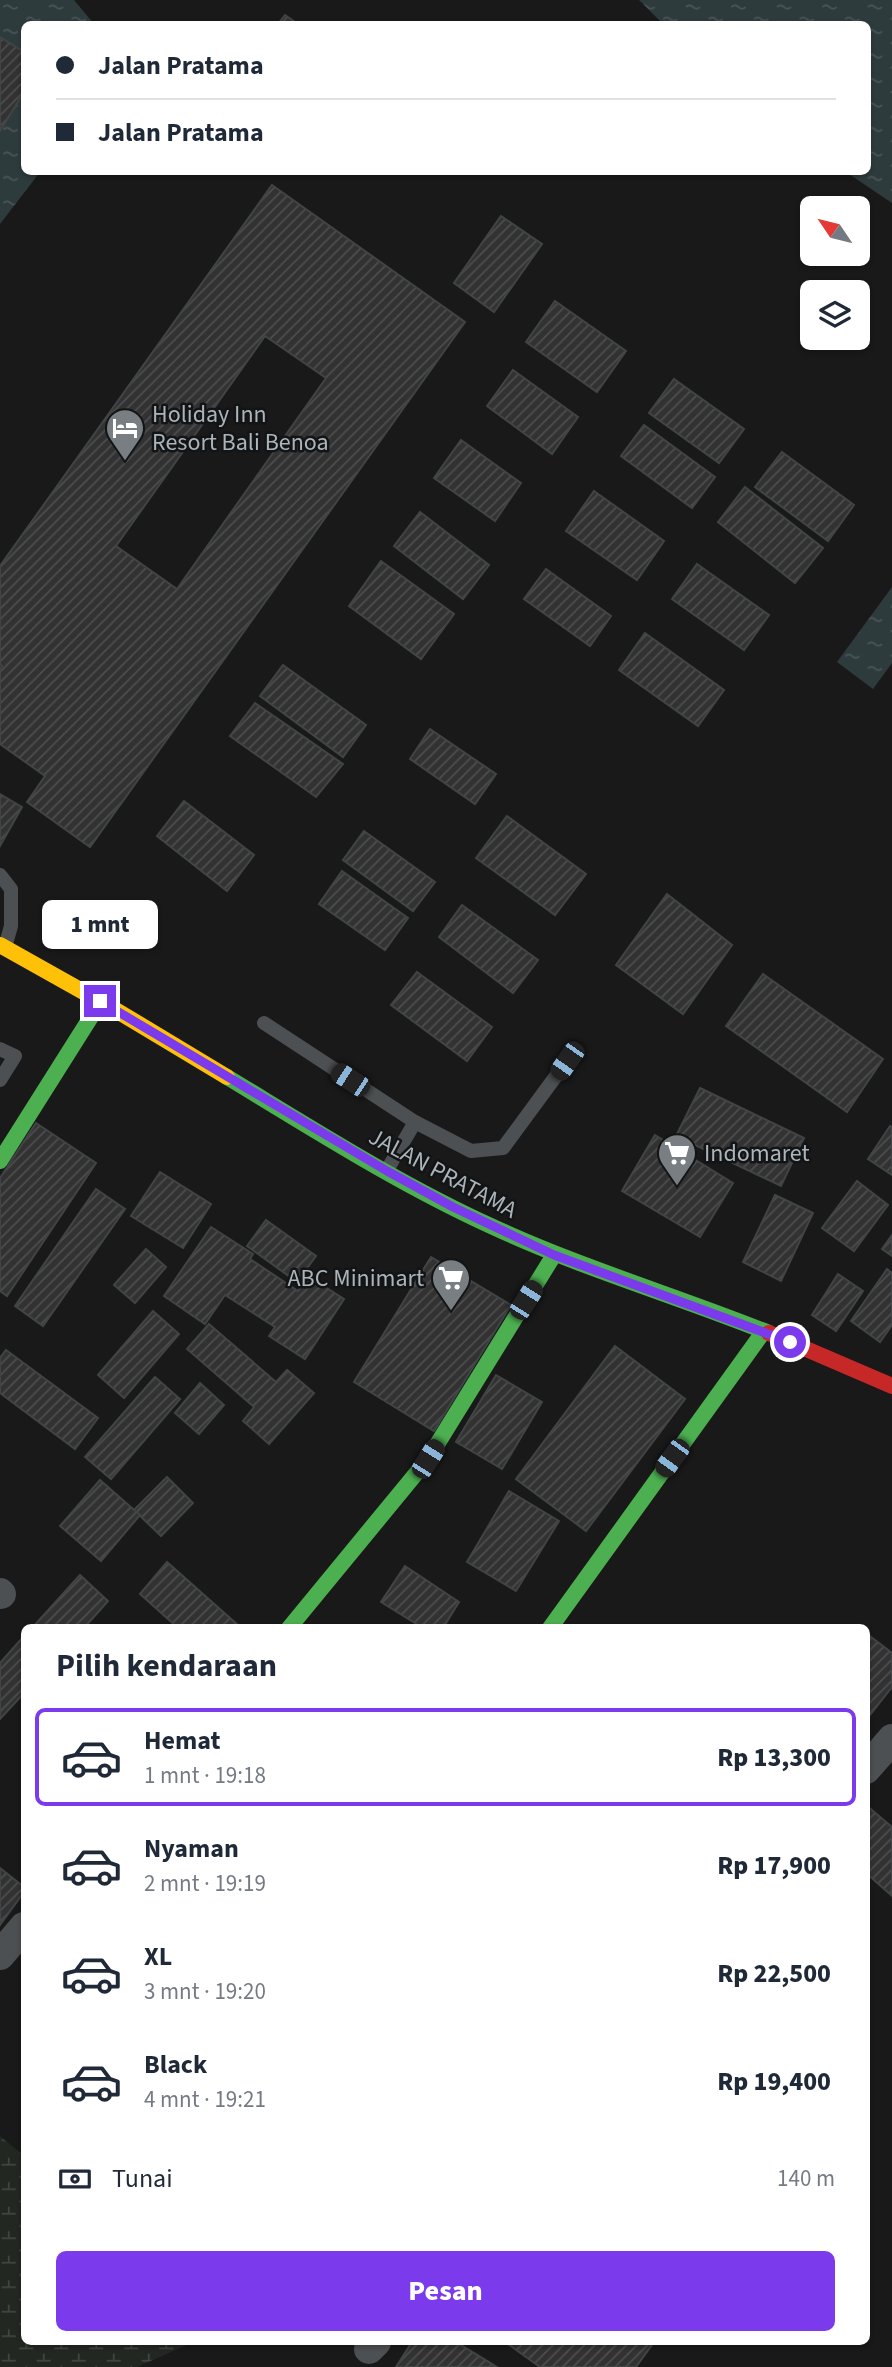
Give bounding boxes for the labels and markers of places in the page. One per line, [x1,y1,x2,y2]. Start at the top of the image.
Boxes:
place label: Holiday Inn Resort Bali Benoa [152,397,329,460]
hotel icon: Holiday Inn Resort Bali Benoa [104,407,146,462]
supermarket icon: Indomaret [656,1132,698,1187]
place label: Indomaret [704,1136,810,1171]
supermarket icon: ABC Minimart [430,1257,472,1312]
place label: ABC Minimart [288,1261,424,1296]

